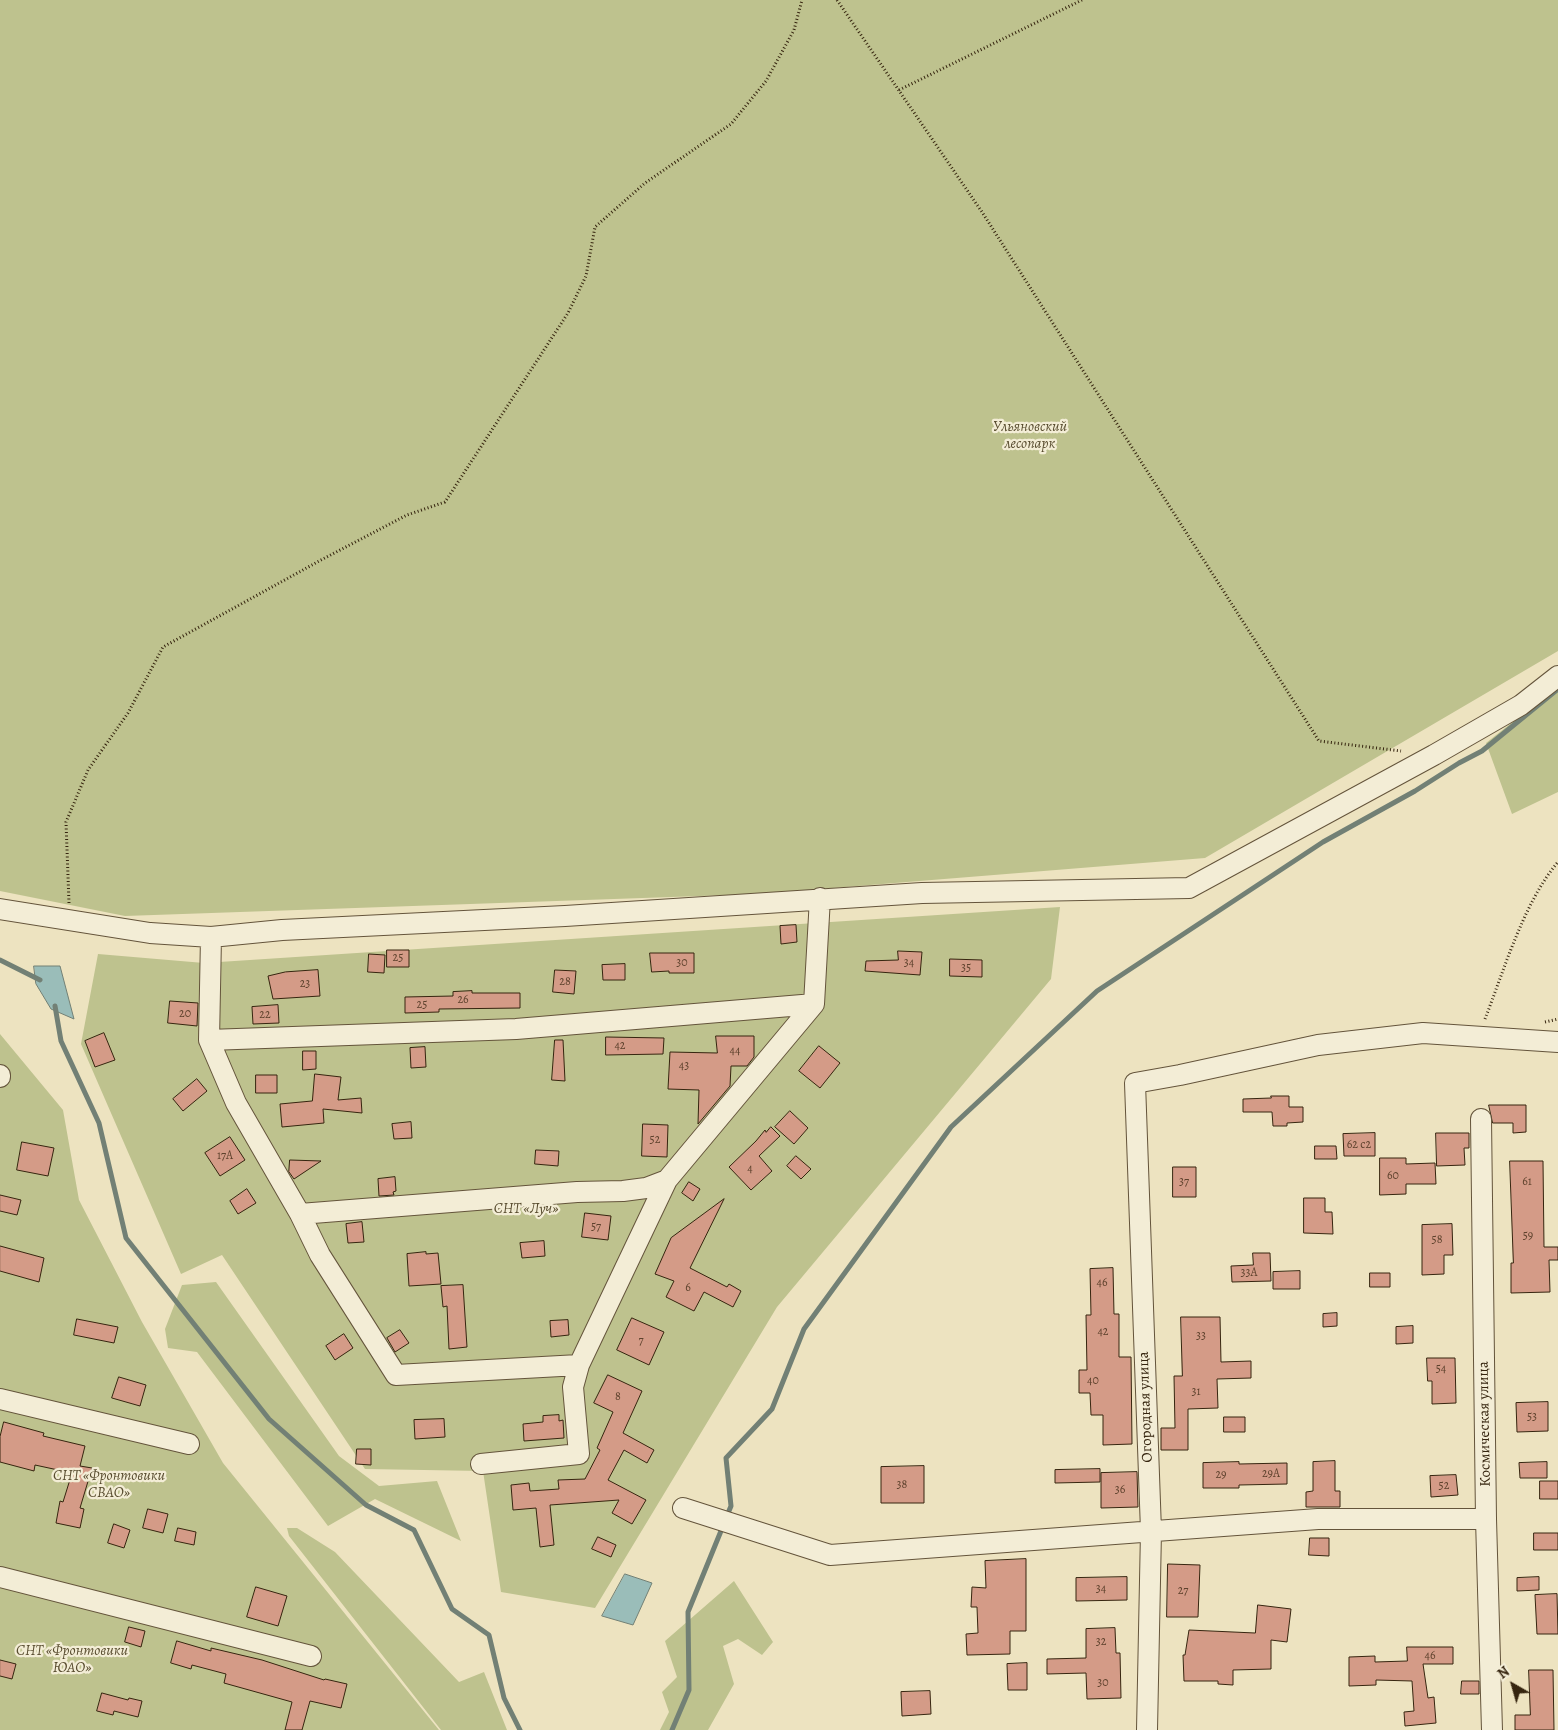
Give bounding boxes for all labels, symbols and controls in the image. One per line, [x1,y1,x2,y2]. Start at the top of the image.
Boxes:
park label: Ульяновский лесопарк [993,418,1067,453]
house number: 25 [393,951,403,965]
house number: 30 [676,956,688,970]
house number: 34 [904,956,914,970]
house number: 35 [961,961,971,975]
house number: 28 [559,975,571,989]
house number: 23 [300,977,310,991]
house number: 26 [457,993,469,1007]
house number: 25 [417,998,427,1012]
house number: 20 [179,1007,191,1021]
house number: 22 [259,1008,271,1022]
house number: 42 [614,1039,626,1053]
house number: 44 [730,1044,740,1058]
house number: 43 [679,1059,689,1073]
house number: 52 [650,1133,660,1147]
house number: 62 с2 [1347,1138,1371,1152]
house number: 17А [217,1149,233,1163]
house number: 4 [747,1162,753,1176]
house number: 60 [1387,1169,1399,1183]
house number: 37 [1179,1175,1189,1189]
house number: 61 [1522,1175,1532,1189]
park label: СНТ «Луч» [494,1200,558,1218]
house number: 57 [591,1220,601,1234]
house number: 59 [1523,1229,1533,1243]
house number: 58 [1432,1233,1442,1247]
house number: 33А [1241,1266,1257,1280]
house number: 46 [1097,1276,1107,1290]
house number: 6 [685,1281,691,1295]
house number: 42 [1097,1325,1109,1339]
house number: 33 [1196,1329,1206,1343]
house number: 7 [638,1334,644,1348]
street label: Огородная улица [1135,1351,1157,1463]
street label: Космическая улица [1475,1361,1495,1487]
house number: 54 [1436,1362,1446,1376]
house number: 40 [1087,1374,1099,1388]
house number: 31 [1191,1385,1201,1399]
house number: 8 [615,1390,621,1404]
house number: 53 [1527,1410,1537,1424]
park label: СНТ «Фронтовики СВАО» [53,1467,165,1502]
house number: 29А [1262,1467,1280,1481]
house number: 29 [1215,1468,1227,1482]
house number: 38 [897,1478,907,1492]
house number: 52 [1439,1479,1449,1493]
house number: 36 [1115,1483,1125,1497]
house number: 34 [1096,1582,1106,1596]
house number: 27 [1178,1584,1188,1598]
house number: 32 [1096,1635,1106,1649]
park label: СНТ «Фронтовики ЮАО» [16,1642,128,1677]
house number: 46 [1425,1649,1435,1663]
north arrow [1488,1660,1538,1710]
text: N [1494,1662,1513,1683]
house number: 30 [1097,1676,1109,1690]

